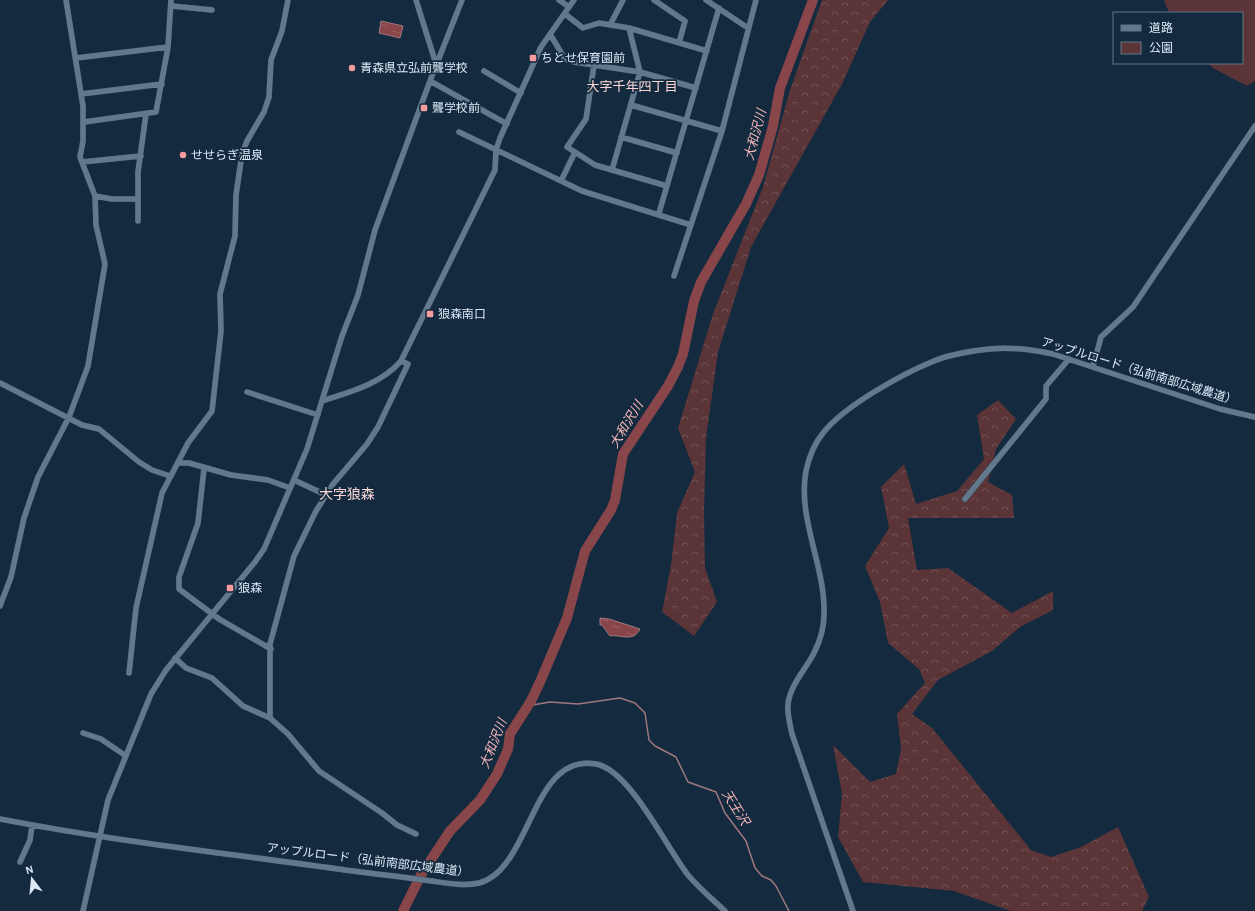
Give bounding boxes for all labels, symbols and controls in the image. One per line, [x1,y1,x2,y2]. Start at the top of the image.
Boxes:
legend [1113,12,1243,64]
text: 道路 [1149,21,1173,34]
text: 公園 [1149,42,1173,54]
place label: ちとせ保育園前 [541,51,625,64]
marker: ちとせ保育園前 [528,53,538,63]
place label: 青森県立弘前聾学校 [360,61,468,74]
marker: 青森県立弘前聾学校 [347,63,357,73]
district label: 大字千年四丁目 [586,80,678,94]
place label: 聾学校前 [432,101,480,114]
marker: 聾学校前 [419,103,429,113]
water label: 大和沢川 [742,106,770,162]
place label: せせらぎ温泉 [191,148,263,161]
marker: せせらぎ温泉 [178,150,188,160]
place label: 狼森南口 [438,308,486,320]
marker: 狼森南口 [425,309,435,319]
street label: アップルロード（弘前南部広域農道） [1040,334,1239,407]
water label: 大和沢川 [607,397,647,451]
district label: 大字狼森 [319,487,375,502]
place label: 狼森 [238,582,262,594]
marker: 狼森 [225,583,235,593]
water label: 大和沢川 [477,715,511,771]
water label: 天王沢 [719,787,753,830]
street label: アップルロード（弘前南部広域農道） [266,841,470,878]
north arrow [12,859,52,899]
text: N [24,864,35,876]

